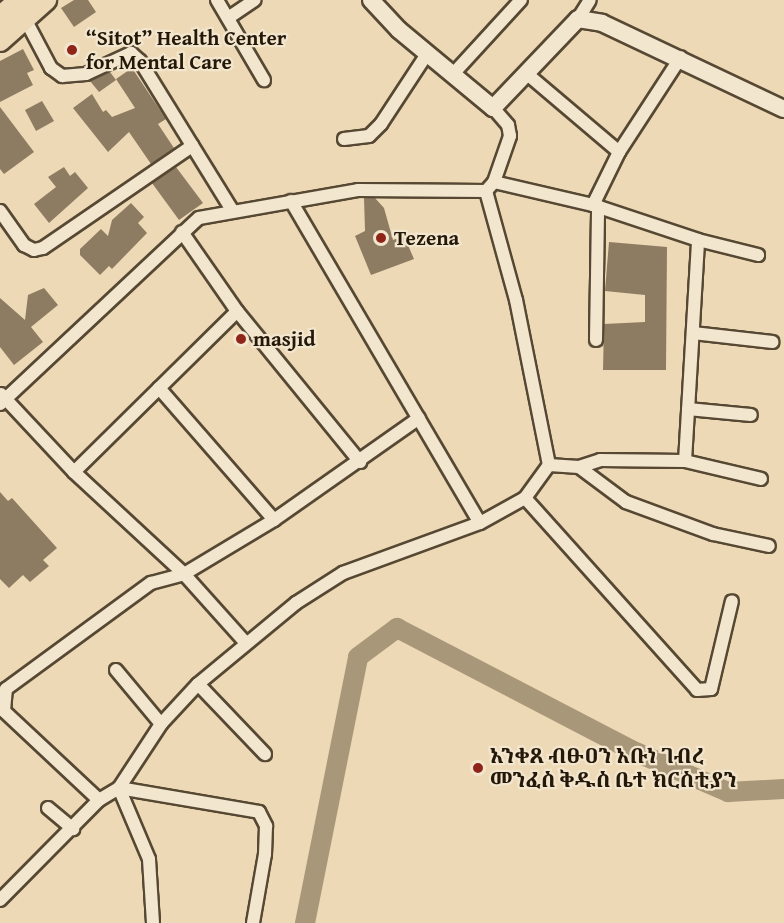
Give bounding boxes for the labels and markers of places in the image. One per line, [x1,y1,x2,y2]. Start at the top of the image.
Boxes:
place label: “Sitot” Health Center for Mental Care [86,25,286,75]
marker: “Sitot” Health Center for Mental Care [63,41,81,59]
place label: Tezena [394,225,459,251]
marker: Tezena [372,229,390,247]
place label: masjid [253,326,316,352]
marker: masjid [234,332,248,346]
place label: አንቀጸ ብፁዐን አቡነ ገብረ መንፈስ ቅዱስ ቤተ ክርስቲያን [490,743,737,793]
marker: አንቀጸ ብፁዐን አቡነ ገብረ መንፈስ ቅዱስ ቤተ ክርስቲያን [471,761,485,775]

